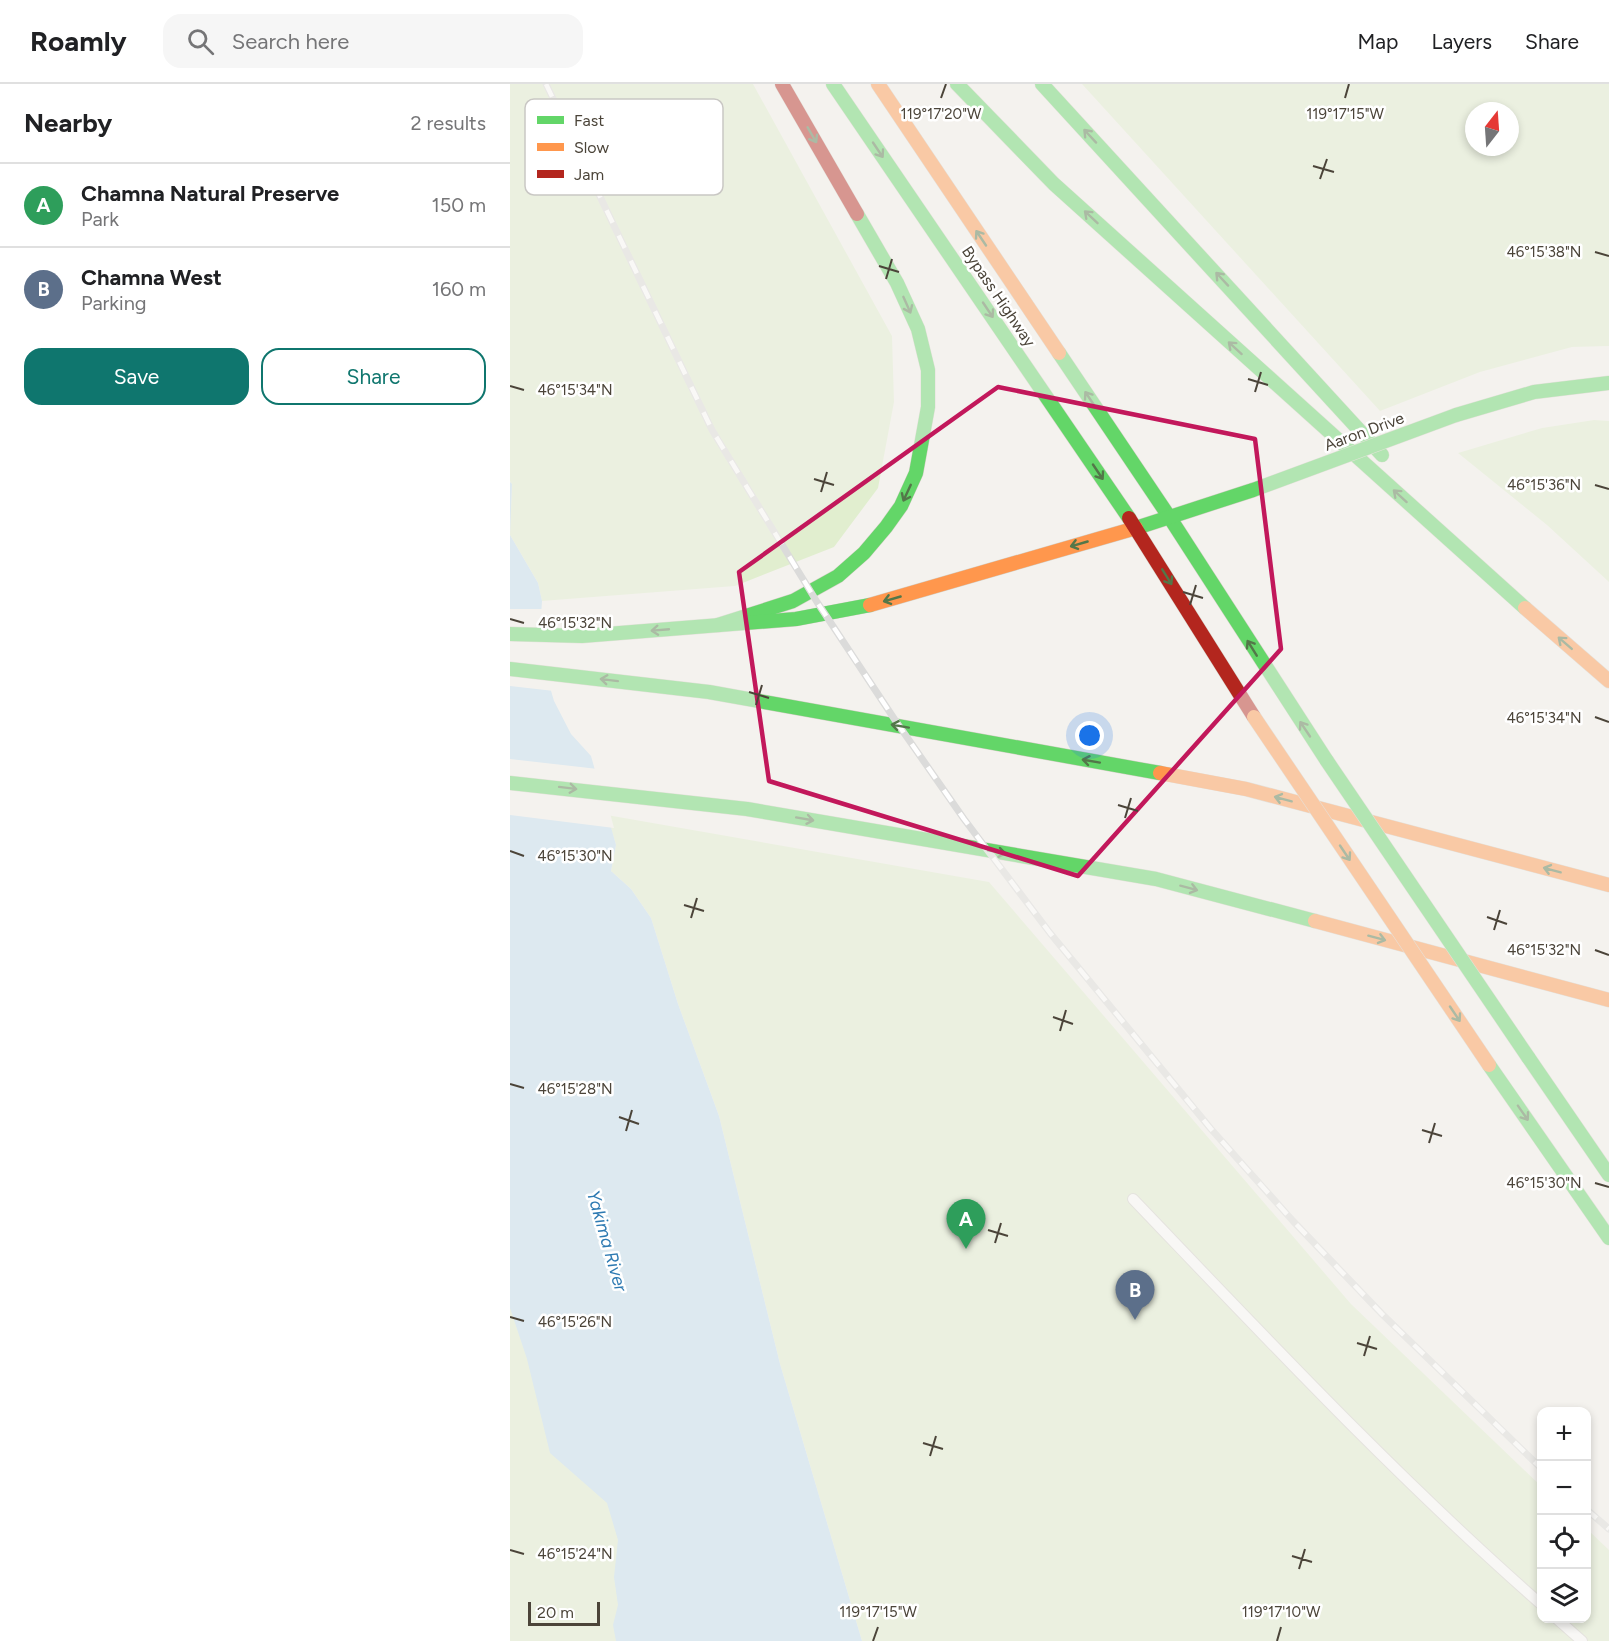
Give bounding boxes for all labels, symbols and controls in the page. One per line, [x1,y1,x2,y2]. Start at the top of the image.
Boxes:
search box [163,14,583,68]
text: Roamly [30,24,127,58]
icon: search [184,25,217,58]
text: Search here [232,28,349,55]
text: Map [1358,29,1398,54]
text: Layers [1431,29,1492,54]
text: Share [1525,29,1579,54]
legend [525,99,723,195]
north arrow [1465,102,1519,156]
text: 119°17'20"W [901,105,982,123]
text: 119°17'15"W [1306,105,1384,123]
text: Nearby [24,107,112,139]
text: 2 results [410,111,486,135]
text: Fast [574,111,604,130]
one-way arrow [806,126,818,143]
one-way arrow [1083,129,1097,144]
text: Slow [574,138,609,157]
one-way arrow [872,141,884,157]
text: Jam [574,165,604,184]
text: Chamna Natural Preserve [81,180,339,207]
text: A [36,193,51,217]
text: 150 m [431,193,486,217]
text: Park [81,207,119,231]
one-way arrow [1084,210,1099,224]
one-way arrow [975,230,987,246]
street label: Bypass Highway [958,242,1040,351]
text: 46°15'38"N [1507,243,1581,261]
text: Chamna West [81,264,222,291]
one-way arrow [1215,272,1229,287]
text: B [37,277,50,301]
text: 160 m [432,277,486,301]
text: Parking [81,291,147,315]
one-way arrow [902,295,913,313]
one-way arrow [982,302,994,318]
one-way arrow [1228,341,1243,355]
button: Save [24,348,249,405]
button: Share [261,348,486,405]
text: 46°15'34"N [537,381,613,399]
one-way arrow [1084,392,1096,408]
street label: Aaron Drive [1322,408,1407,455]
one-way arrow [1092,463,1104,479]
text: 46°15'36"N [1507,476,1581,494]
one-way arrow [900,484,912,502]
one-way arrow [1393,489,1408,503]
one-way arrow [1070,539,1089,550]
one-way arrow [1160,569,1173,586]
one-way arrow [883,594,902,605]
text: 46°15'32"N [538,614,612,632]
one-way arrow [650,625,670,636]
one-way arrow [1558,636,1573,650]
one-way arrow [1246,640,1258,657]
one-way arrow [600,675,620,686]
text: 46°15'34"N [1506,709,1582,727]
one-way arrow [890,721,910,732]
your location [1075,721,1104,750]
one-way arrow [1299,721,1311,738]
one-way arrow [1082,755,1102,766]
one-way arrow [558,783,578,794]
one-way arrow [1274,792,1293,804]
one-way arrow [795,814,814,825]
one-way arrow [1339,844,1352,861]
text: 46°15'30"N [537,847,613,865]
one-way arrow [987,847,1007,858]
one-way arrow [1543,864,1562,875]
one-way arrow [1179,882,1198,894]
one-way arrow [1367,933,1386,944]
text: 46°15'32"N [1507,941,1581,959]
one-way arrow [1449,1005,1461,1022]
text: 46°15'28"N [537,1080,613,1098]
one-way arrow [1517,1104,1529,1121]
text: 46°15'30"N [1506,1174,1582,1192]
water label: Yakima River [582,1188,632,1295]
pin: A [946,1200,986,1249]
pin: B [1116,1270,1154,1320]
text: 46°15'26"N [538,1313,612,1331]
map controls [1537,1407,1591,1623]
button: + [1537,1407,1591,1461]
button: − [1537,1461,1591,1515]
button: locate [1537,1515,1591,1569]
text: 46°15'24"N [537,1545,613,1563]
button: layers [1537,1569,1591,1623]
scale bar [528,1599,600,1626]
text: 20 m [537,1603,574,1622]
text: 119°17'15"W [839,1603,917,1621]
text: 119°17'10"W [1242,1603,1321,1621]

